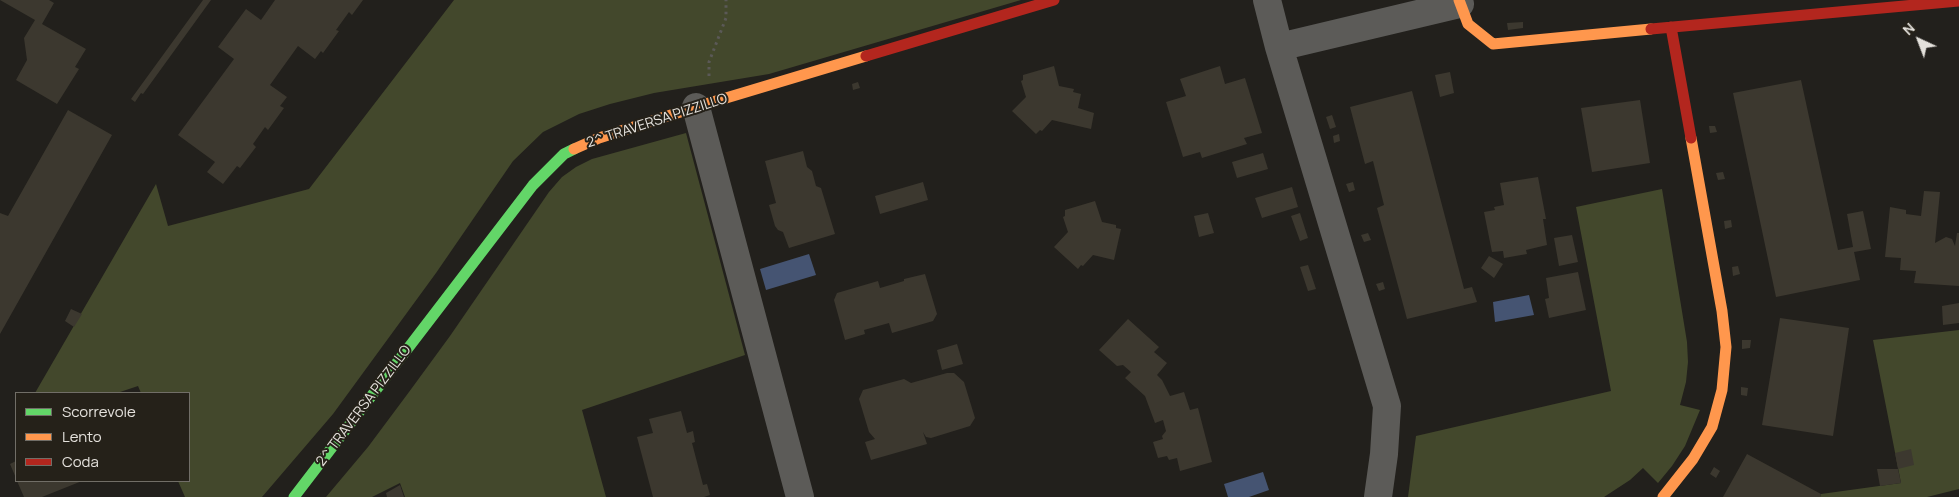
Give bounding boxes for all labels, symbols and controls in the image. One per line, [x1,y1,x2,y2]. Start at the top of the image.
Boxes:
north arrow [1894,15,1944,65]
text: N [1898,18,1919,39]
street label: 2^ TRAVERSA PIZZILLO [584,90,730,152]
street label: 2^ TRAVERSA PIZZILLO [313,342,415,470]
legend [15,392,190,482]
text: Scorrevole [62,401,136,422]
text: Lento [62,426,102,447]
text: Coda [62,451,99,472]

